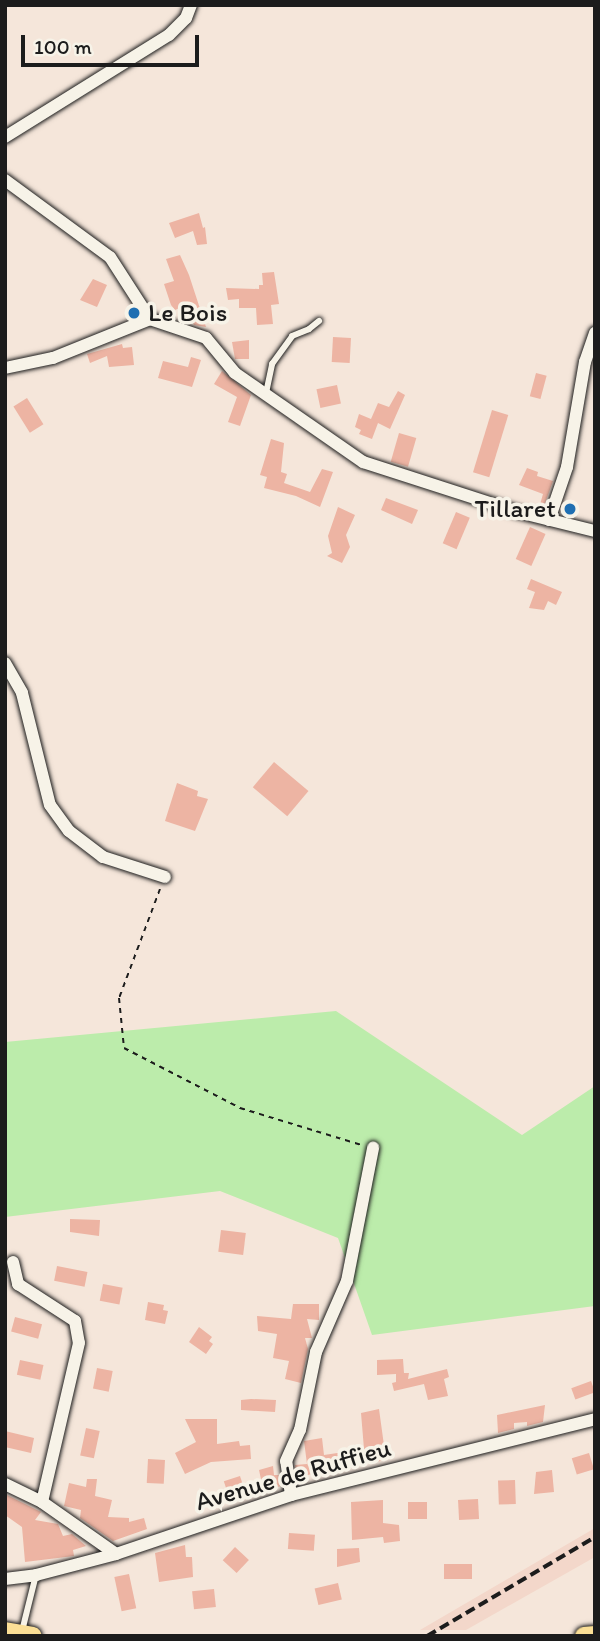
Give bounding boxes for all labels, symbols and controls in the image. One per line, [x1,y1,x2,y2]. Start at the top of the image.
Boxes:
scale bar [24,21,203,65]
text: 100 m [34,34,92,59]
place label: Le Bois [148,297,228,329]
marker: Le Bois [126,305,142,321]
place label: Tillaret [475,493,556,525]
marker: Tillaret [562,501,578,517]
street label: Avenue de Ruffieu [192,1432,394,1518]

